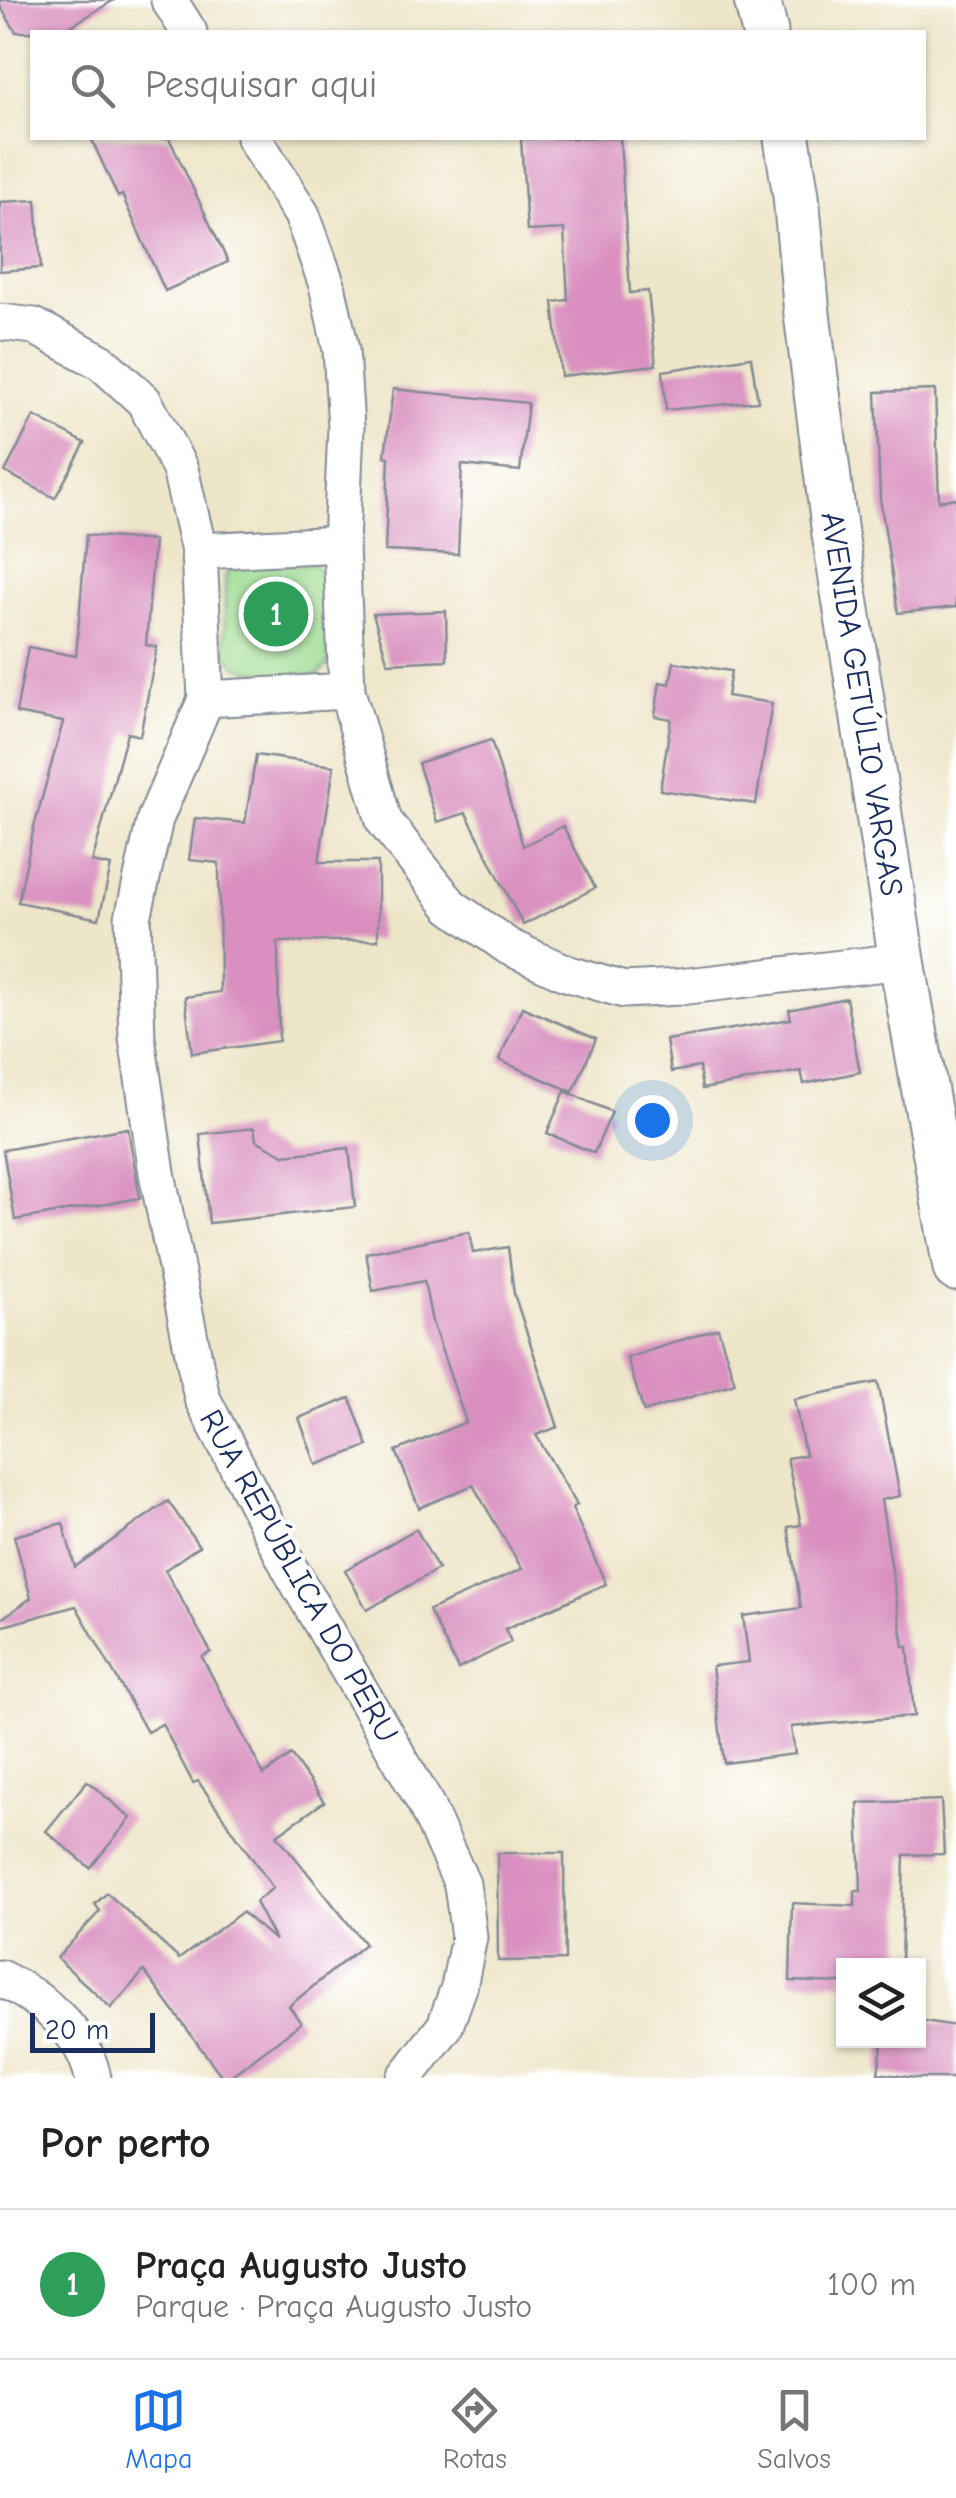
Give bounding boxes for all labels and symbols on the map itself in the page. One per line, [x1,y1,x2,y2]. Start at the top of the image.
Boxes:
street label: AVENIDA GETÚLIO VARGAS [813,509,911,899]
pin: 1 [244,576,308,652]
your location [627,1095,678,1146]
street label: RUA REPÚBLICA DO PERU [192,1403,406,1749]
scale bar [30,2008,155,2052]

